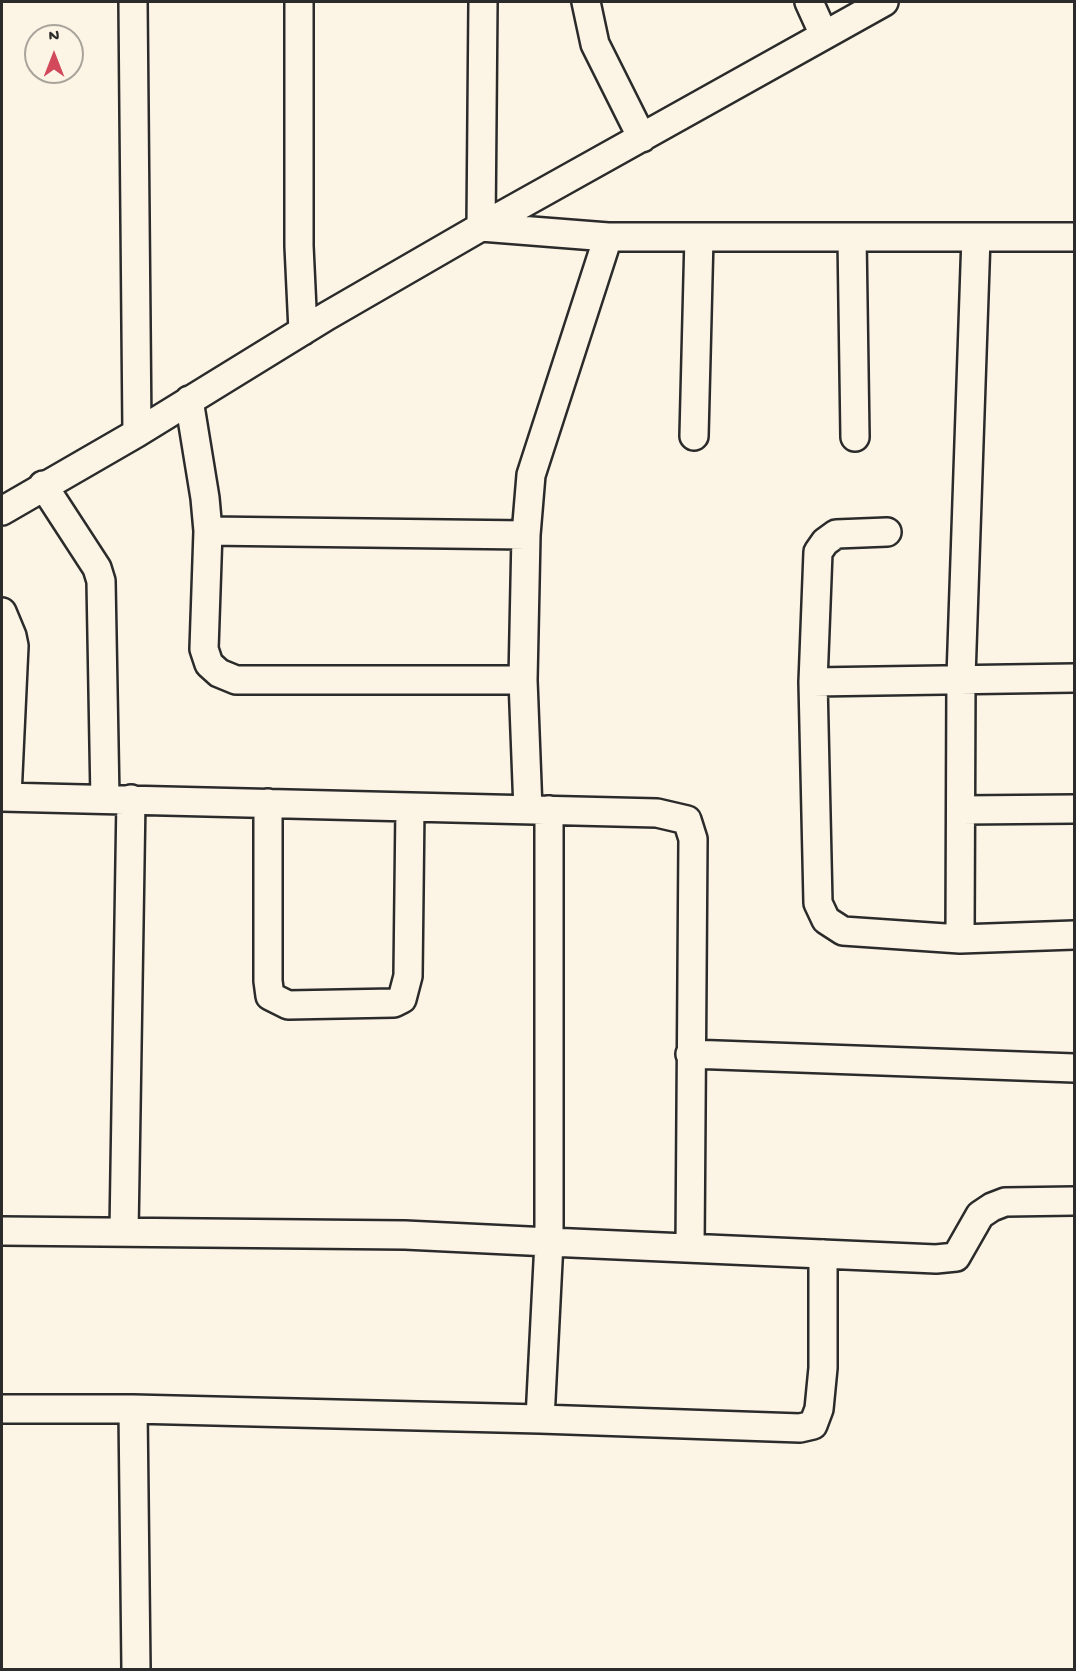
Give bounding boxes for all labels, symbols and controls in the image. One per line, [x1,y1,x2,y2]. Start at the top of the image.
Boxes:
north arrow [24,24,84,84]
text: N [49,28,59,47]

